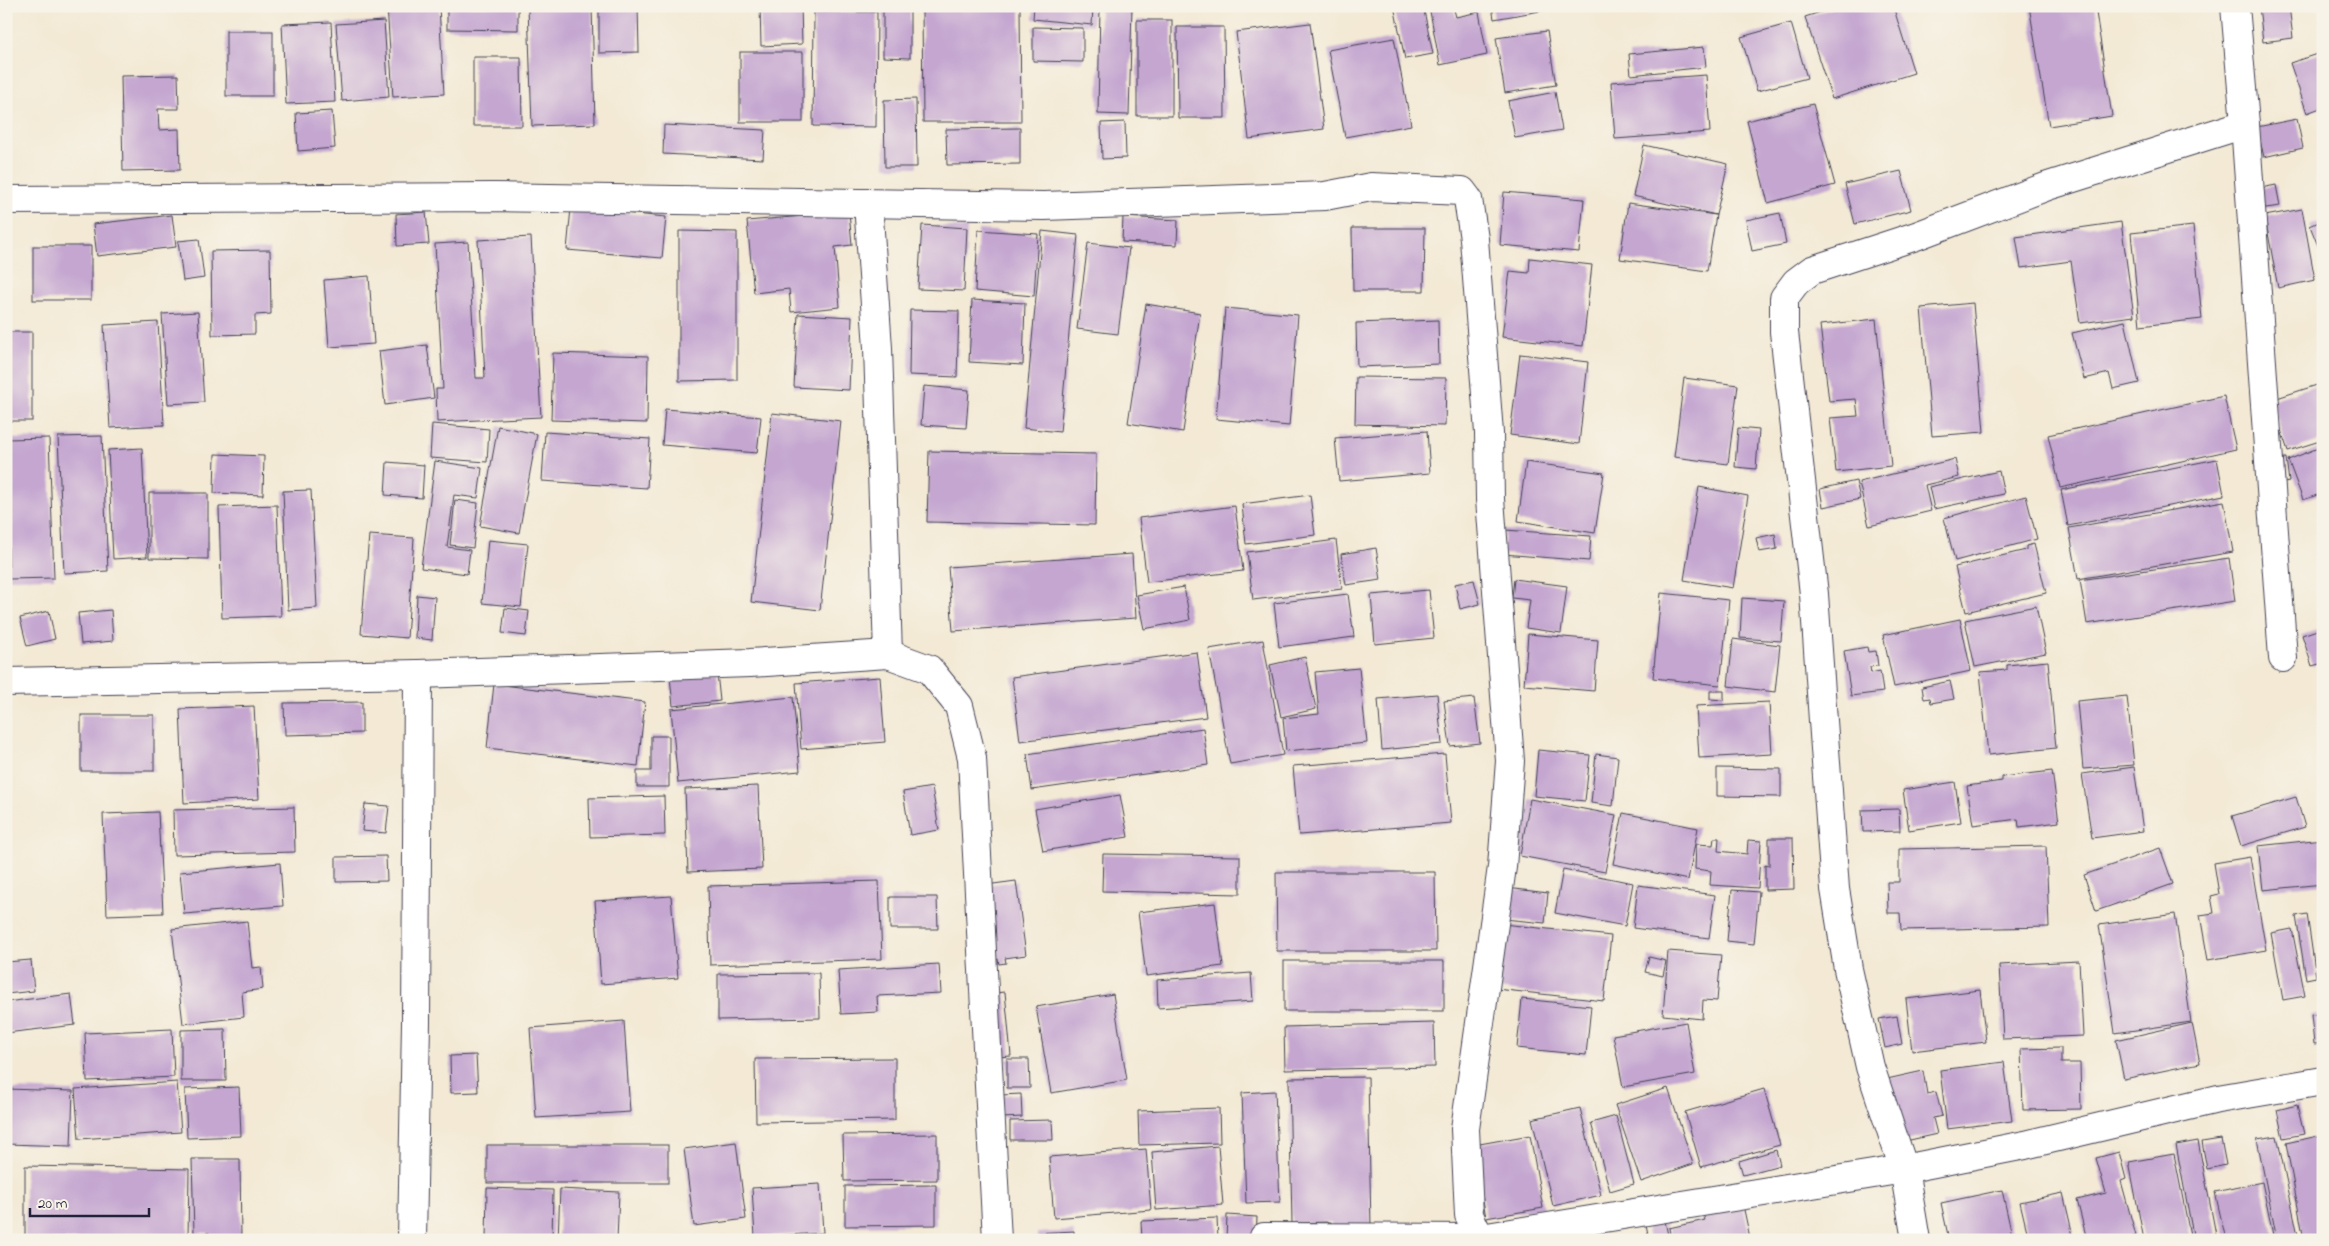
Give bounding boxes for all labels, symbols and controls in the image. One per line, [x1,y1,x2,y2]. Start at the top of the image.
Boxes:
scale bar [30,1186,149,1218]
text: 20 m [38,1193,68,1215]

